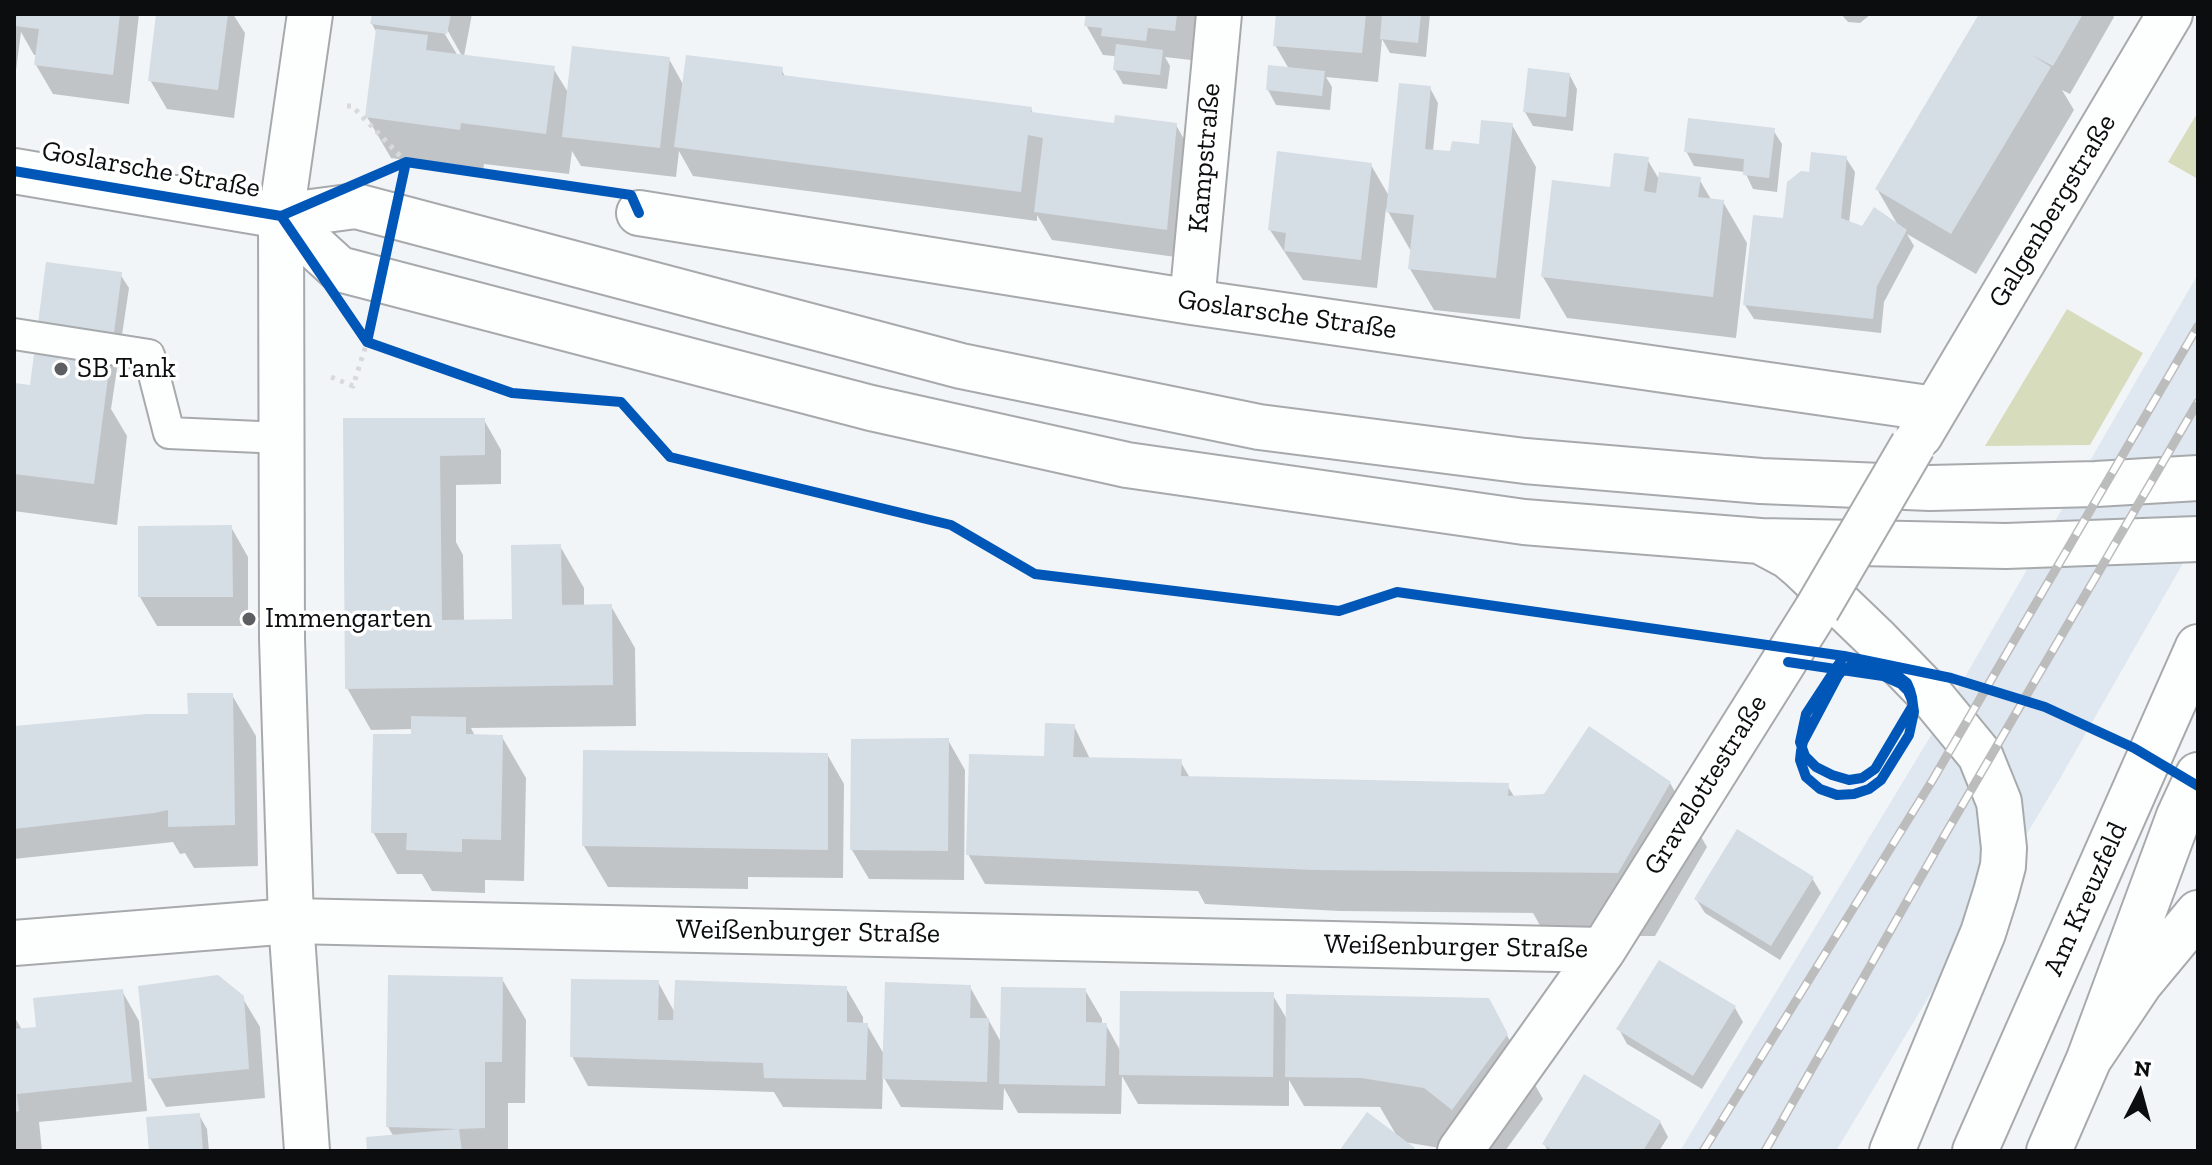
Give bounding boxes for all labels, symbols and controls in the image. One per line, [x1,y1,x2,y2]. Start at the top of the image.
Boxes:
street label: Kampstraße [1182,82,1228,234]
street label: Galgenbergstraße [1982,108,2124,314]
street label: Goslarsche Straße [39,134,263,206]
street label: Goslarsche Straße [1175,283,1399,347]
place label: SB Tank [77,352,176,386]
marker: SB Tank [52,360,70,378]
place label: Immengarten [265,602,432,636]
marker: Immengarten [240,610,258,628]
street label: Gravelottestraße [1637,689,1775,881]
street label: Am Kreuzfeld [2037,817,2135,981]
street label: Weißenburger Straße [676,913,940,951]
street label: Weißenburger Straße [1324,928,1588,966]
north arrow [2100,1053,2180,1133]
text: N [2133,1054,2152,1083]

